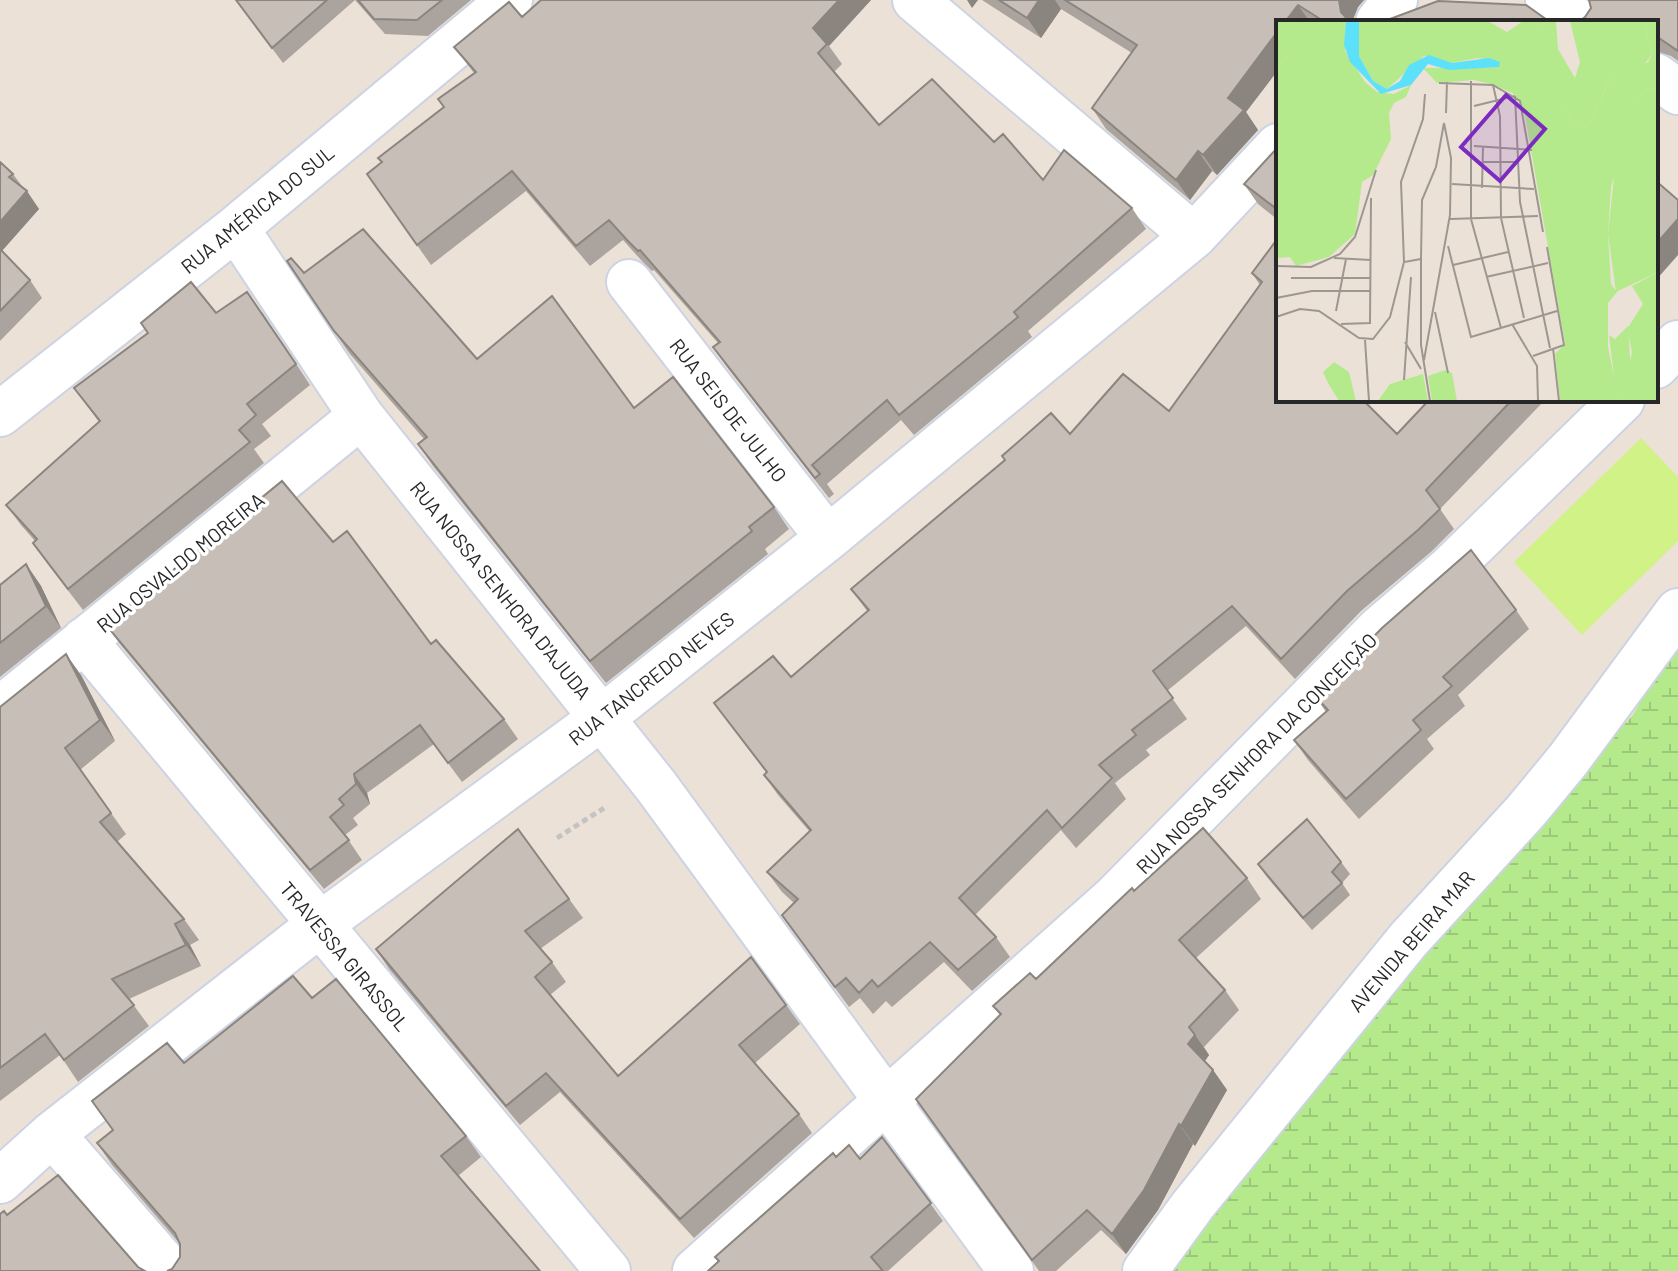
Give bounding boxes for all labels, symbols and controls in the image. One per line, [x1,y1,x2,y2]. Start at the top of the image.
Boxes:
inset map [1276,20,1658,402]
street label: RUA AMÉRICA DO SUL [176,140,338,278]
street label: RUA SEIS DE JULHO [665,333,793,487]
street label: RUA NOSSA SENHORA D'AJUDA [406,476,596,704]
street label: RUA OSVALDO MOREIRA [91,487,269,637]
street label: RUA TANCREDO NEVES [564,606,738,750]
street label: RUA NOSSA SENHORA DA CONCEIÇÃO [1131,628,1381,878]
street label: AVENIDA BEIRA MAR [1343,866,1479,1016]
street label: TRAVESSA GIRASSOL [276,876,414,1036]

